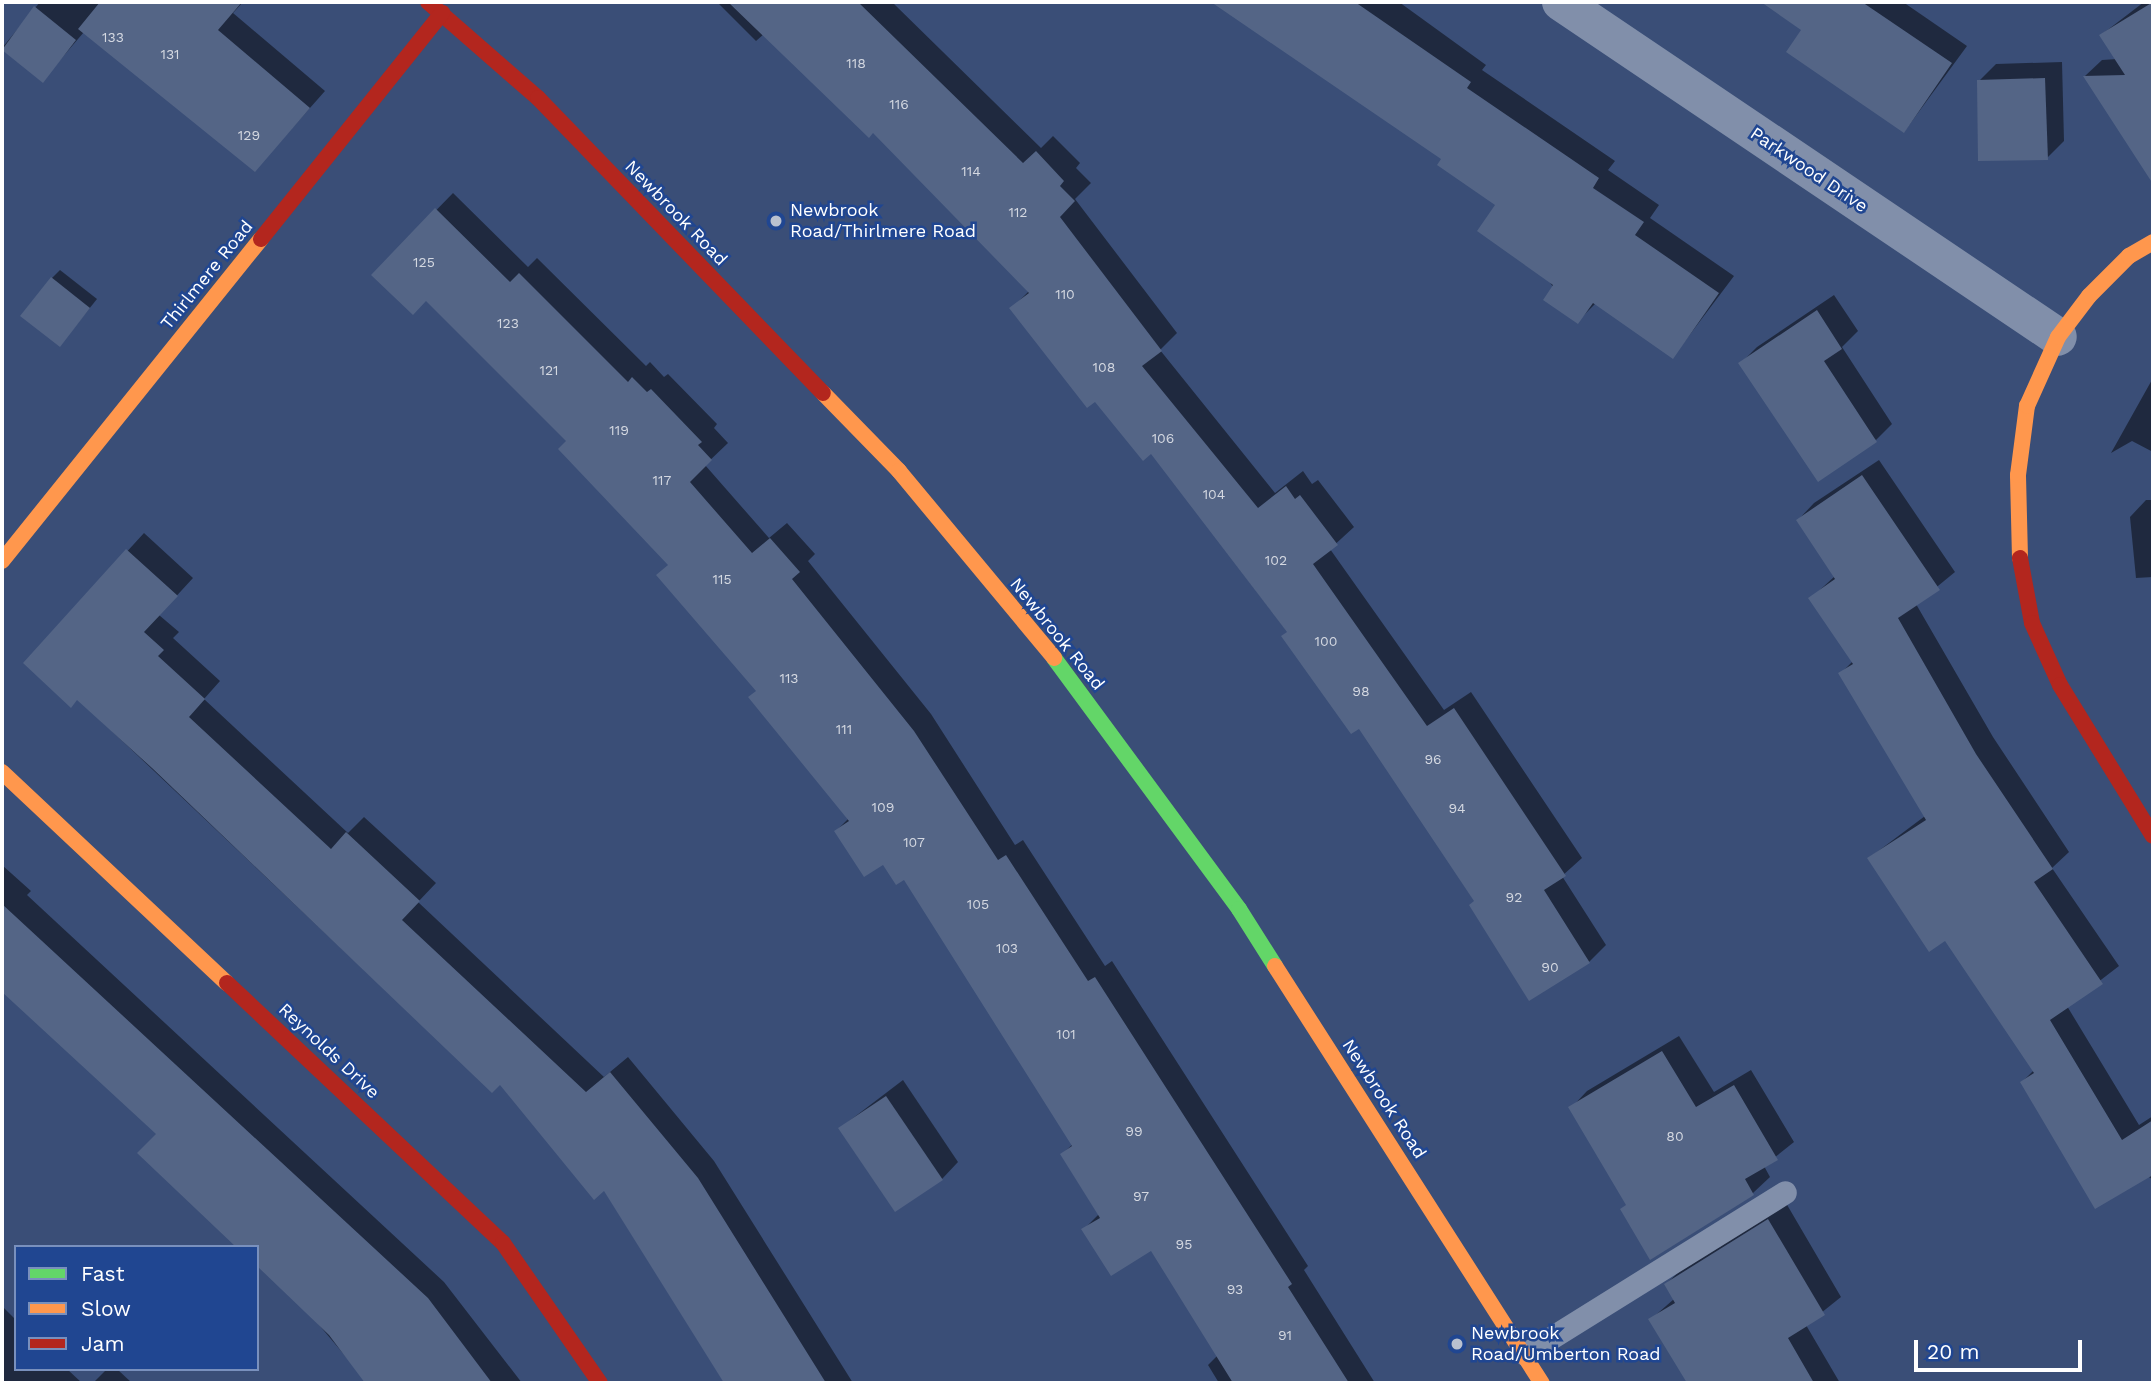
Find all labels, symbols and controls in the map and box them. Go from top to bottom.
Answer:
house number: 133 [102,29,124,45]
house number: 131 [160,46,180,62]
house number: 118 [846,55,866,71]
house number: 116 [889,96,909,112]
street label: Parkwood Drive [1746,123,1872,217]
house number: 129 [238,127,260,143]
street label: Newbrook Road [620,156,732,270]
house number: 114 [961,163,981,179]
place label: Newbrook Road/Thirlmere Road [790,200,976,242]
house number: 112 [1008,204,1028,220]
marker: Newbrook Road/Thirlmere Road [768,213,784,229]
street label: Thirlmere Road [156,216,258,334]
house number: 125 [413,254,435,270]
house number: 110 [1055,286,1075,302]
house number: 123 [497,315,519,331]
house number: 108 [1093,359,1115,375]
house number: 121 [539,362,559,378]
house number: 119 [609,422,629,438]
house number: 106 [1152,430,1174,446]
house number: 117 [653,472,671,488]
house number: 104 [1203,486,1225,502]
house number: 102 [1265,552,1287,568]
house number: 115 [712,571,732,587]
street label: Newbrook Road [1005,573,1109,695]
house number: 100 [1315,633,1337,649]
house number: 113 [779,670,799,686]
house number: 98 [1352,683,1370,699]
house number: 111 [836,721,852,737]
house number: 96 [1424,751,1442,767]
house number: 109 [872,799,894,815]
house number: 94 [1448,800,1466,816]
house number: 107 [903,834,925,850]
house number: 92 [1506,889,1522,905]
house number: 105 [967,896,989,912]
house number: 103 [996,940,1018,956]
house number: 90 [1541,959,1559,975]
street label: Reynolds Drive [274,999,384,1103]
house number: 101 [1056,1026,1076,1042]
street label: Newbrook Road [1337,1035,1431,1163]
house number: 99 [1125,1123,1143,1139]
house number: 80 [1666,1128,1684,1144]
house number: 97 [1133,1188,1149,1204]
house number: 95 [1176,1236,1192,1252]
legend [14,1245,259,1371]
text: Fast [81,1261,125,1286]
house number: 93 [1227,1281,1243,1297]
text: Slow [81,1296,131,1321]
place label: Newbrook Road/Umberton Road [1471,1323,1661,1366]
scale bar [1917,1326,2085,1370]
house number: 91 [1278,1327,1292,1343]
text: Jam [81,1331,124,1356]
marker: Newbrook Road/Umberton Road [1449,1336,1465,1352]
text: 20 m [1927,1339,1979,1364]

